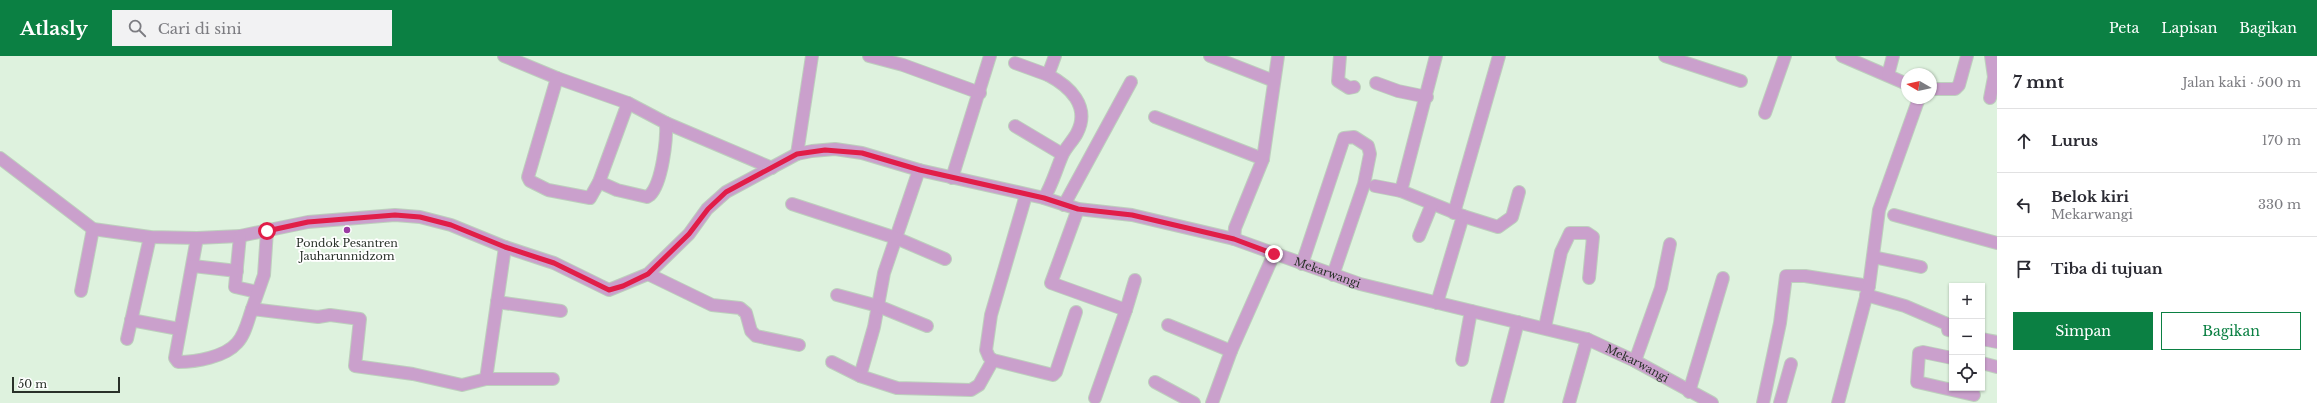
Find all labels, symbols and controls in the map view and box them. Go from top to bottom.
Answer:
search box [112,10,392,46]
text: Atlasly [20,17,88,40]
icon: search [126,17,148,39]
text: Cari di sini [158,19,242,38]
text: Peta [2109,19,2139,37]
text: Lapisan [2161,19,2217,37]
text: Bagikan [2239,19,2297,37]
north arrow [1901,68,1937,104]
text: 7 mnt [2013,72,2064,93]
text: Jalan kaki · 500 m [2183,74,2301,91]
icon: ahead [2013,130,2035,152]
text: Lurus [2051,131,2098,150]
text: 170 m [2262,132,2301,149]
text: Belok kiri [2051,187,2129,206]
icon: left [2013,194,2035,216]
text: 330 m [2258,196,2301,213]
text: Mekarwangi [2051,206,2133,223]
route start [258,222,276,240]
marker: Pondok Pesantren Jauharunnidzom [342,225,352,235]
place label: Pondok Pesantren Jauharunnidzom [296,236,398,263]
route end [1265,245,1283,263]
street label: Mekarwangi [1292,254,1363,291]
icon: arrive [2013,258,2035,280]
text: Tiba di tujuan [2051,259,2163,278]
map controls [1949,283,1985,391]
button: + [1949,283,1985,319]
button: Simpan [2013,312,2153,350]
button: Bagikan [2161,312,2301,350]
button: − [1949,319,1985,355]
street label: Mekarwangi [1603,341,1672,385]
button: locate [1949,355,1985,391]
scale bar [12,375,120,394]
text: 50 m [18,377,47,391]

